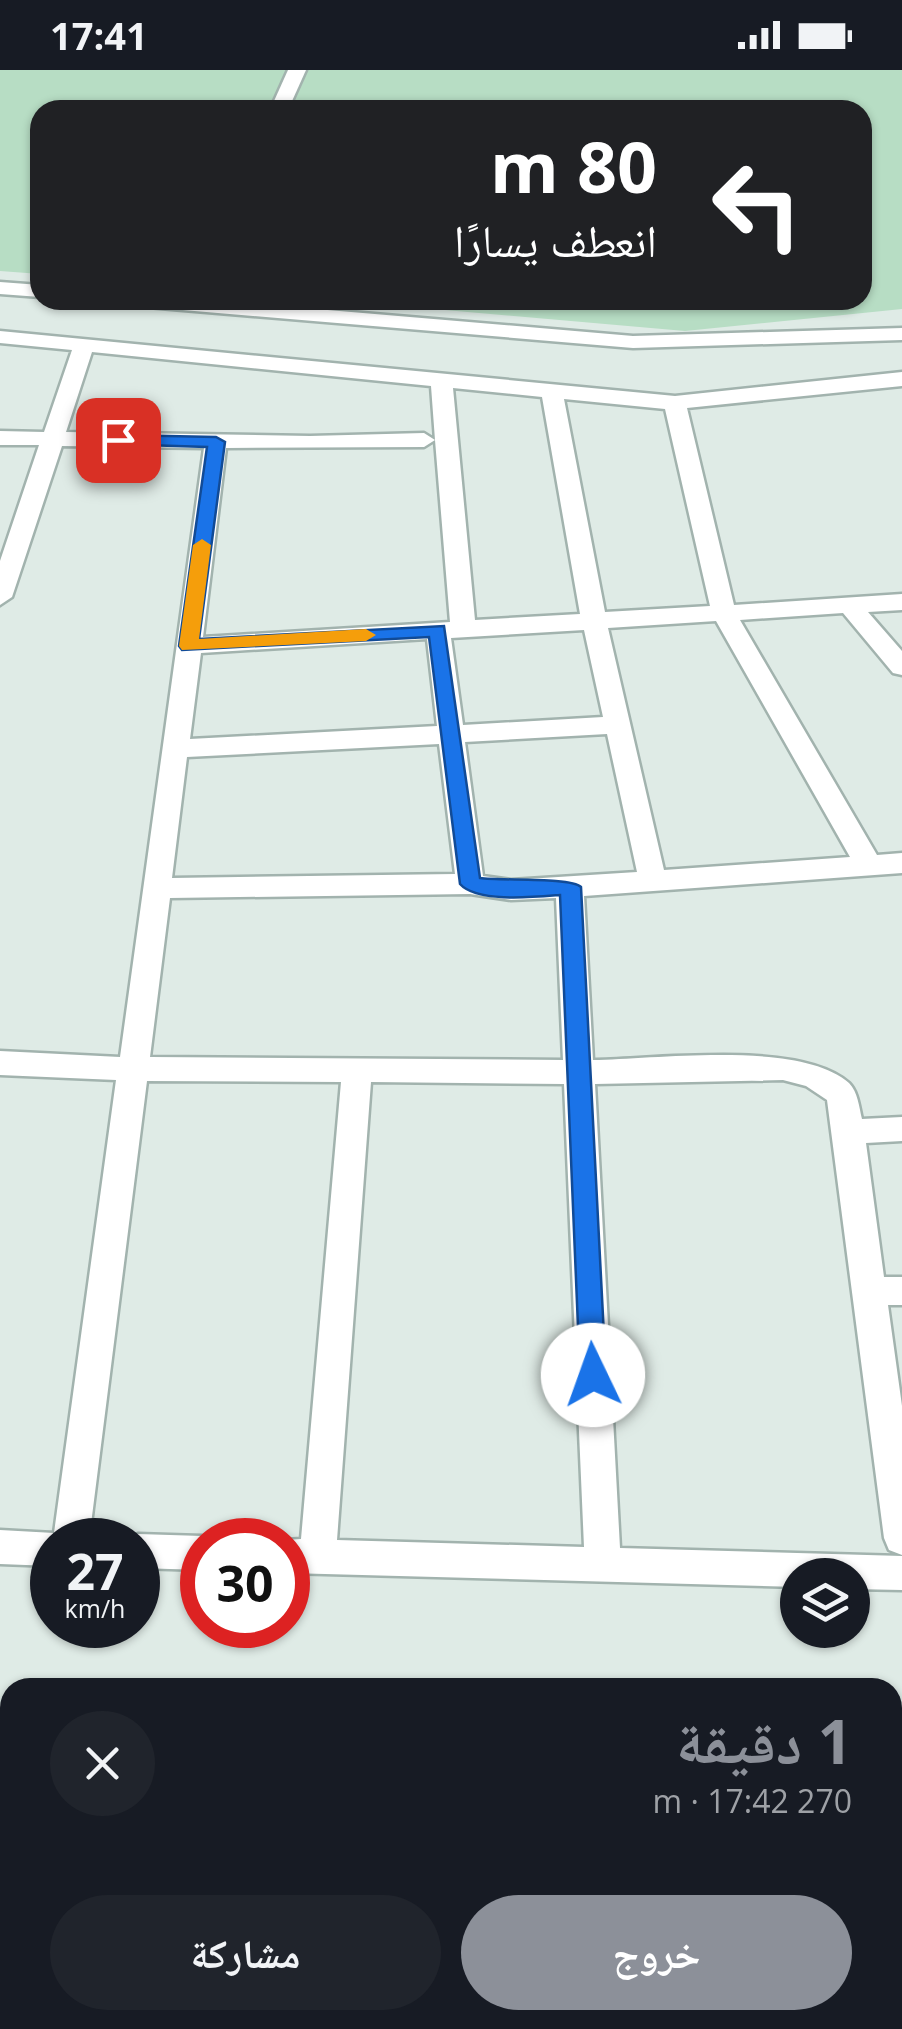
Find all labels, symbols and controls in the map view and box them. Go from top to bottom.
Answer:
text: 17:41 [50,9,148,61]
text: 80 m [490,118,657,214]
icon: left [692,140,822,270]
text: انعطف يسارًا [454,209,657,270]
pin [76,398,161,483]
icon: arrive [91,413,146,468]
position arrow [541,1323,645,1427]
speed limit sign: 30 [180,1518,310,1648]
text: 27 [66,1537,124,1605]
map controls [780,1558,870,1648]
button: layers [780,1558,870,1648]
text: km/h [65,1591,125,1625]
text: 1 دقيقة [676,1700,852,1782]
button: close [50,1711,155,1816]
text: 270 m · 17:42 [653,1779,852,1822]
button: مشاركة [50,1895,441,2010]
button: خروج [461,1895,852,2010]

